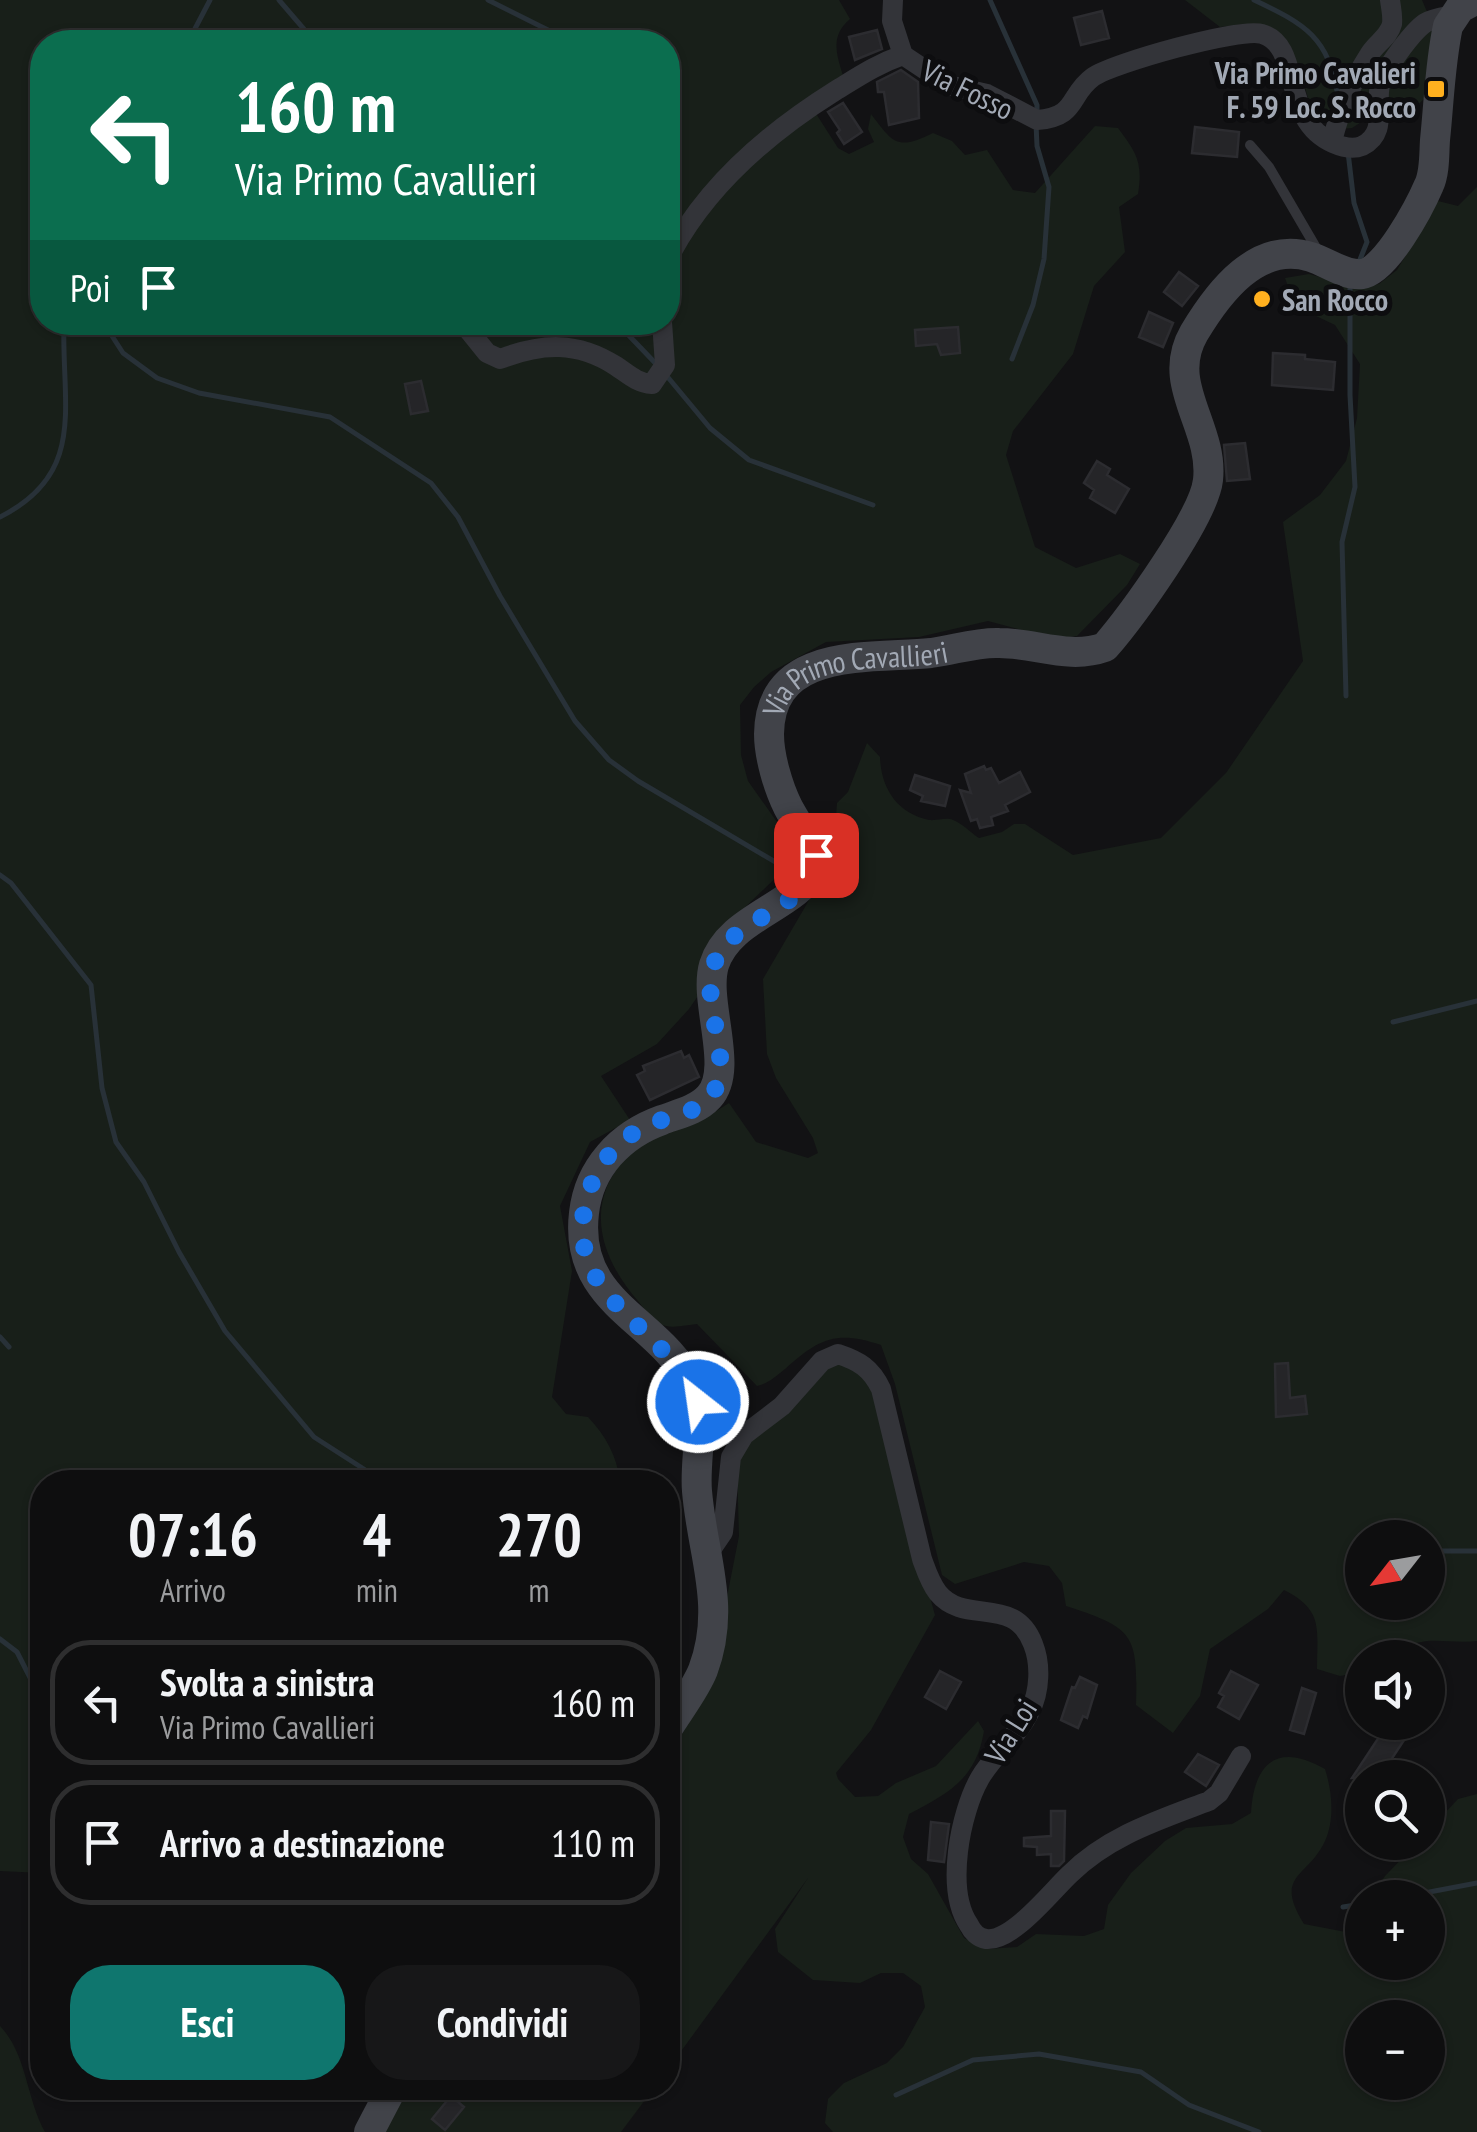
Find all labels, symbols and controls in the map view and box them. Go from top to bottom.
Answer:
street label: Via Fosso [915,50,1020,128]
place label: Via Primo Cavalieri F. 59 Loc. S. Rocco [1214,53,1416,126]
text: 160 m [235,61,396,151]
icon: left [70,70,200,200]
marker: Via Primo Cavalieri F. 59 Loc. S. Rocco [1425,78,1447,100]
text: Via Primo Cavallieri [235,149,538,207]
icon: arrive [131,260,186,315]
text: Poi [70,263,111,312]
place label: San Rocco [1282,280,1388,319]
marker: San Rocco [1251,288,1273,310]
street label: Via Primo Cavallieri [752,631,951,722]
pin [774,813,859,898]
icon: arrive [789,828,844,883]
position arrow [646,1350,750,1454]
text: 07:16 [128,1495,258,1573]
text: 4 [363,1495,391,1573]
text: 270 [496,1495,582,1573]
north arrow [1345,1520,1445,1620]
map controls [1345,1520,1445,2100]
text: Arrivo [160,1569,226,1611]
text: min [356,1569,398,1611]
text: m [528,1569,549,1611]
button: sound [1345,1640,1445,1740]
text: Svolta a sinistra [160,1657,374,1706]
icon: left [75,1675,130,1730]
text: 160 m [551,1678,635,1727]
street label: Via Loi [975,1691,1045,1772]
text: Via Primo Cavallieri [160,1706,375,1748]
button: search [1345,1760,1445,1860]
icon: arrive [75,1815,130,1870]
text: Arrivo a destinazione [160,1818,445,1867]
text: 110 m [551,1818,635,1867]
button: + [1345,1880,1445,1980]
button: Esci [70,1965,345,2080]
button: Condividi [365,1965,640,2080]
button: − [1345,2000,1445,2100]

